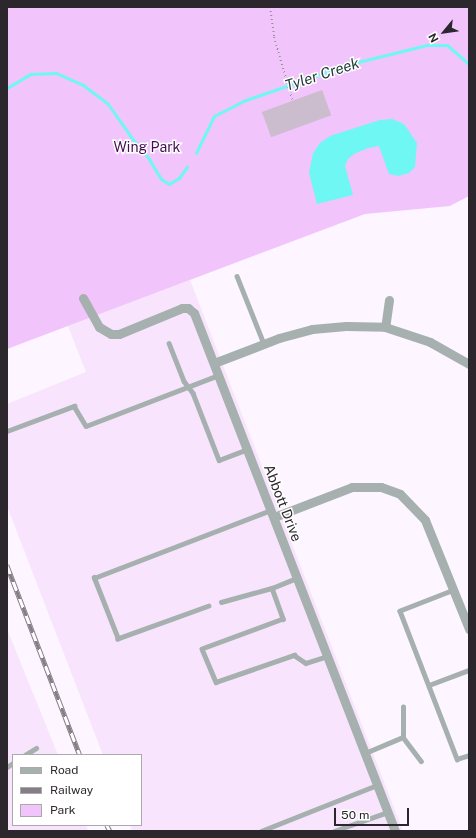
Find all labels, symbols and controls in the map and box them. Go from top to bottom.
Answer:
north arrow [424,12,464,52]
text: N [426,31,441,44]
water label: Tyler Creek [283,54,361,94]
park label: Wing Park [114,139,180,155]
street label: Abbott Drive [261,462,305,544]
legend [12,754,142,826]
text: Road [50,763,78,777]
text: Railway [50,783,93,797]
scale bar [336,800,411,826]
text: Park [50,803,76,817]
text: 50 m [341,808,369,822]

